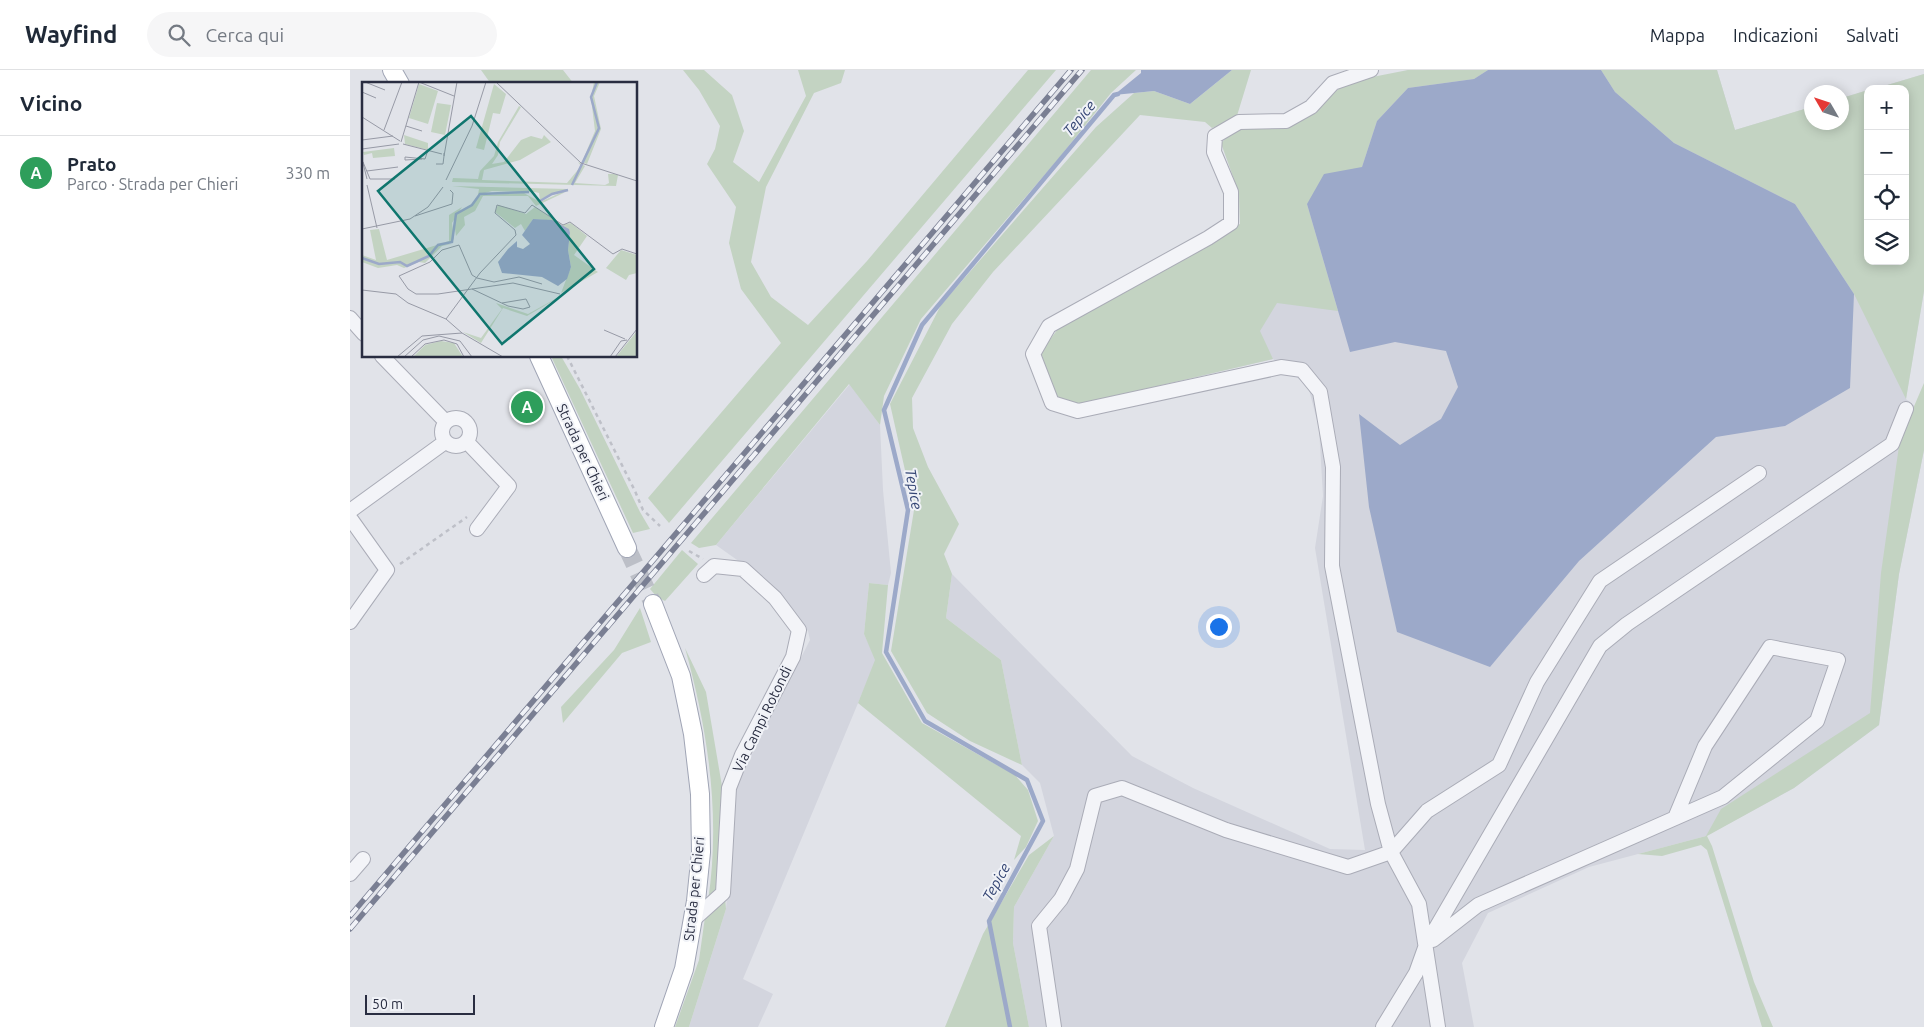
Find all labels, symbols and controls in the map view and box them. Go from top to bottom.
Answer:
search box [147,12,497,57]
text: Wayfind [25,21,117,48]
icon: search [165,21,193,49]
text: Cerca qui [205,24,284,46]
text: Mappa [1650,25,1705,45]
text: Indicazioni [1733,25,1818,45]
text: Salvati [1846,25,1899,45]
inset map [362,82,638,358]
north arrow [1804,85,1849,130]
map controls [1864,85,1909,265]
button: + [1864,85,1909,130]
text: Vicino [20,91,82,115]
water label: Tepice [1059,97,1099,139]
button: − [1864,130,1909,175]
text: Prato [67,153,116,175]
text: A [30,164,42,182]
text: 330 m [285,164,330,182]
text: Parco · Strada per Chieri [67,175,238,193]
button: locate [1864,175,1909,220]
button: layers [1864,220,1909,265]
pin: A [511,388,543,426]
street label: Strada per Chieri [554,401,612,503]
water label: Tepice [902,467,926,511]
your location [1206,614,1232,640]
street label: Via Campi Rotondi [729,663,795,775]
street label: Strada per Chieri [681,836,707,942]
water label: Tepice [979,860,1014,904]
scale bar [365,992,475,1015]
text: 50 m [372,996,403,1012]

